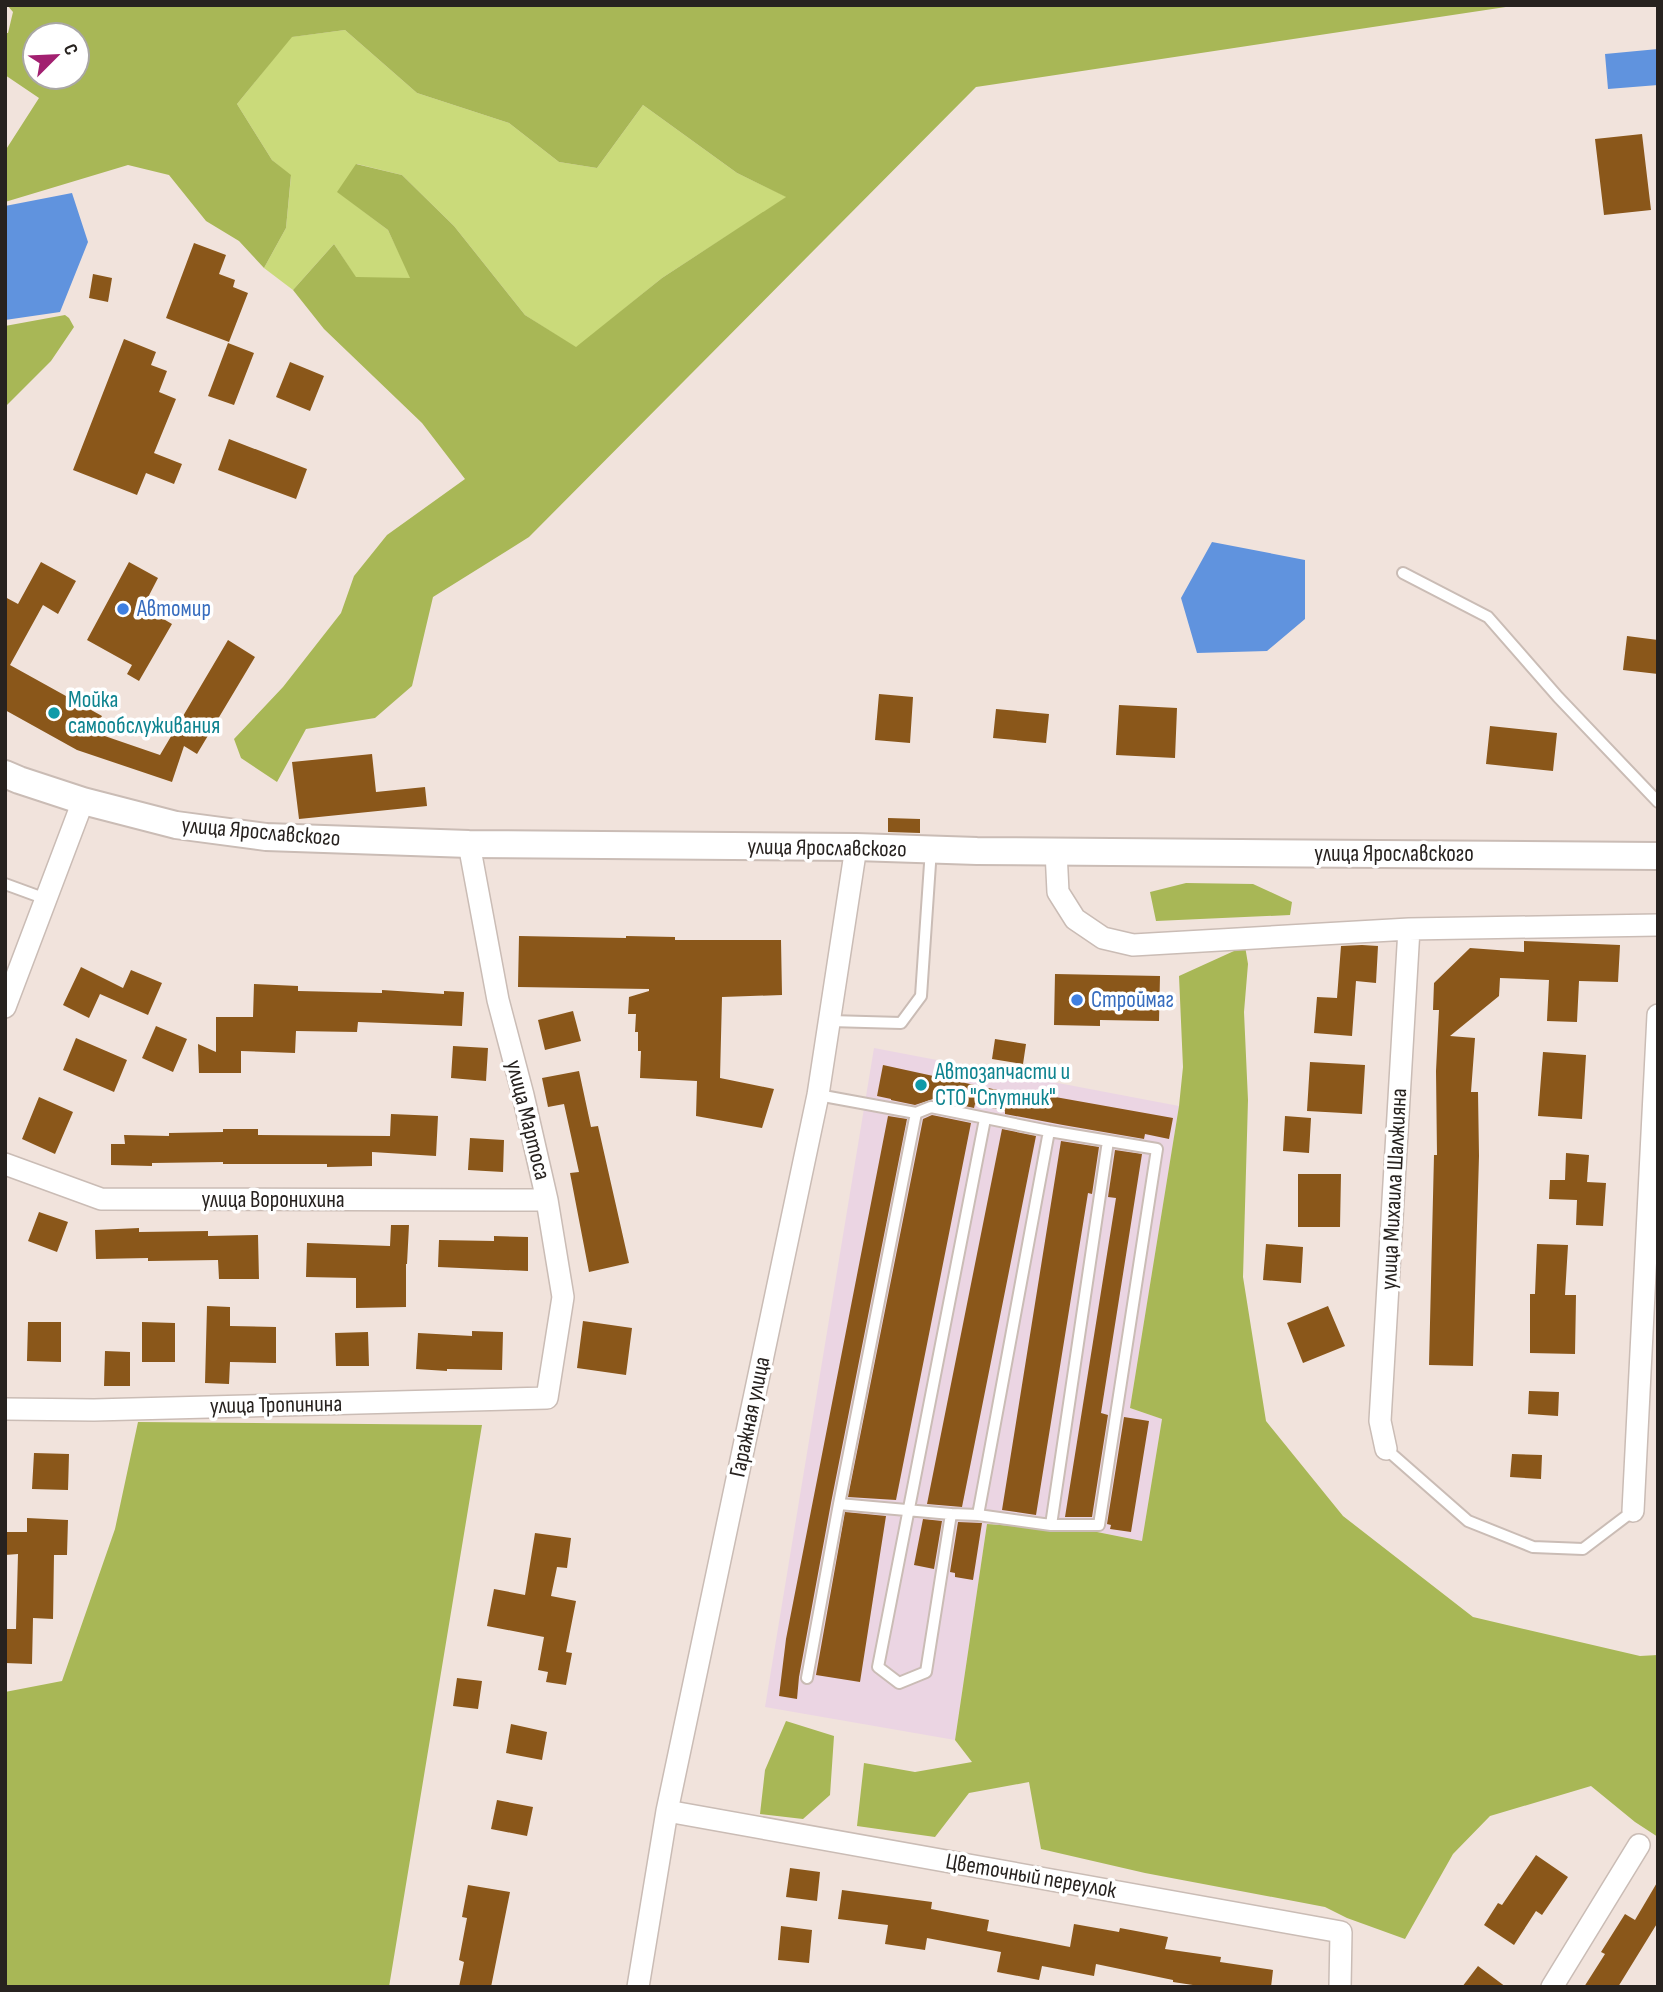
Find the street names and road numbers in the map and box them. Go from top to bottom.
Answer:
street label: улица Ярославского [180,811,342,853]
street label: улица Ярославского [747,833,907,863]
street label: улица Ярославского [1314,840,1474,868]
street label: улица Мартоса [500,1057,556,1183]
street label: улица Михаила Шалжияна [1375,1087,1413,1291]
street label: улица Воронихина [201,1186,345,1214]
street label: Гаражная улица [724,1354,776,1480]
street label: улица Тропинина [210,1390,342,1420]
street label: Цветочный переулок [943,1847,1119,1905]

